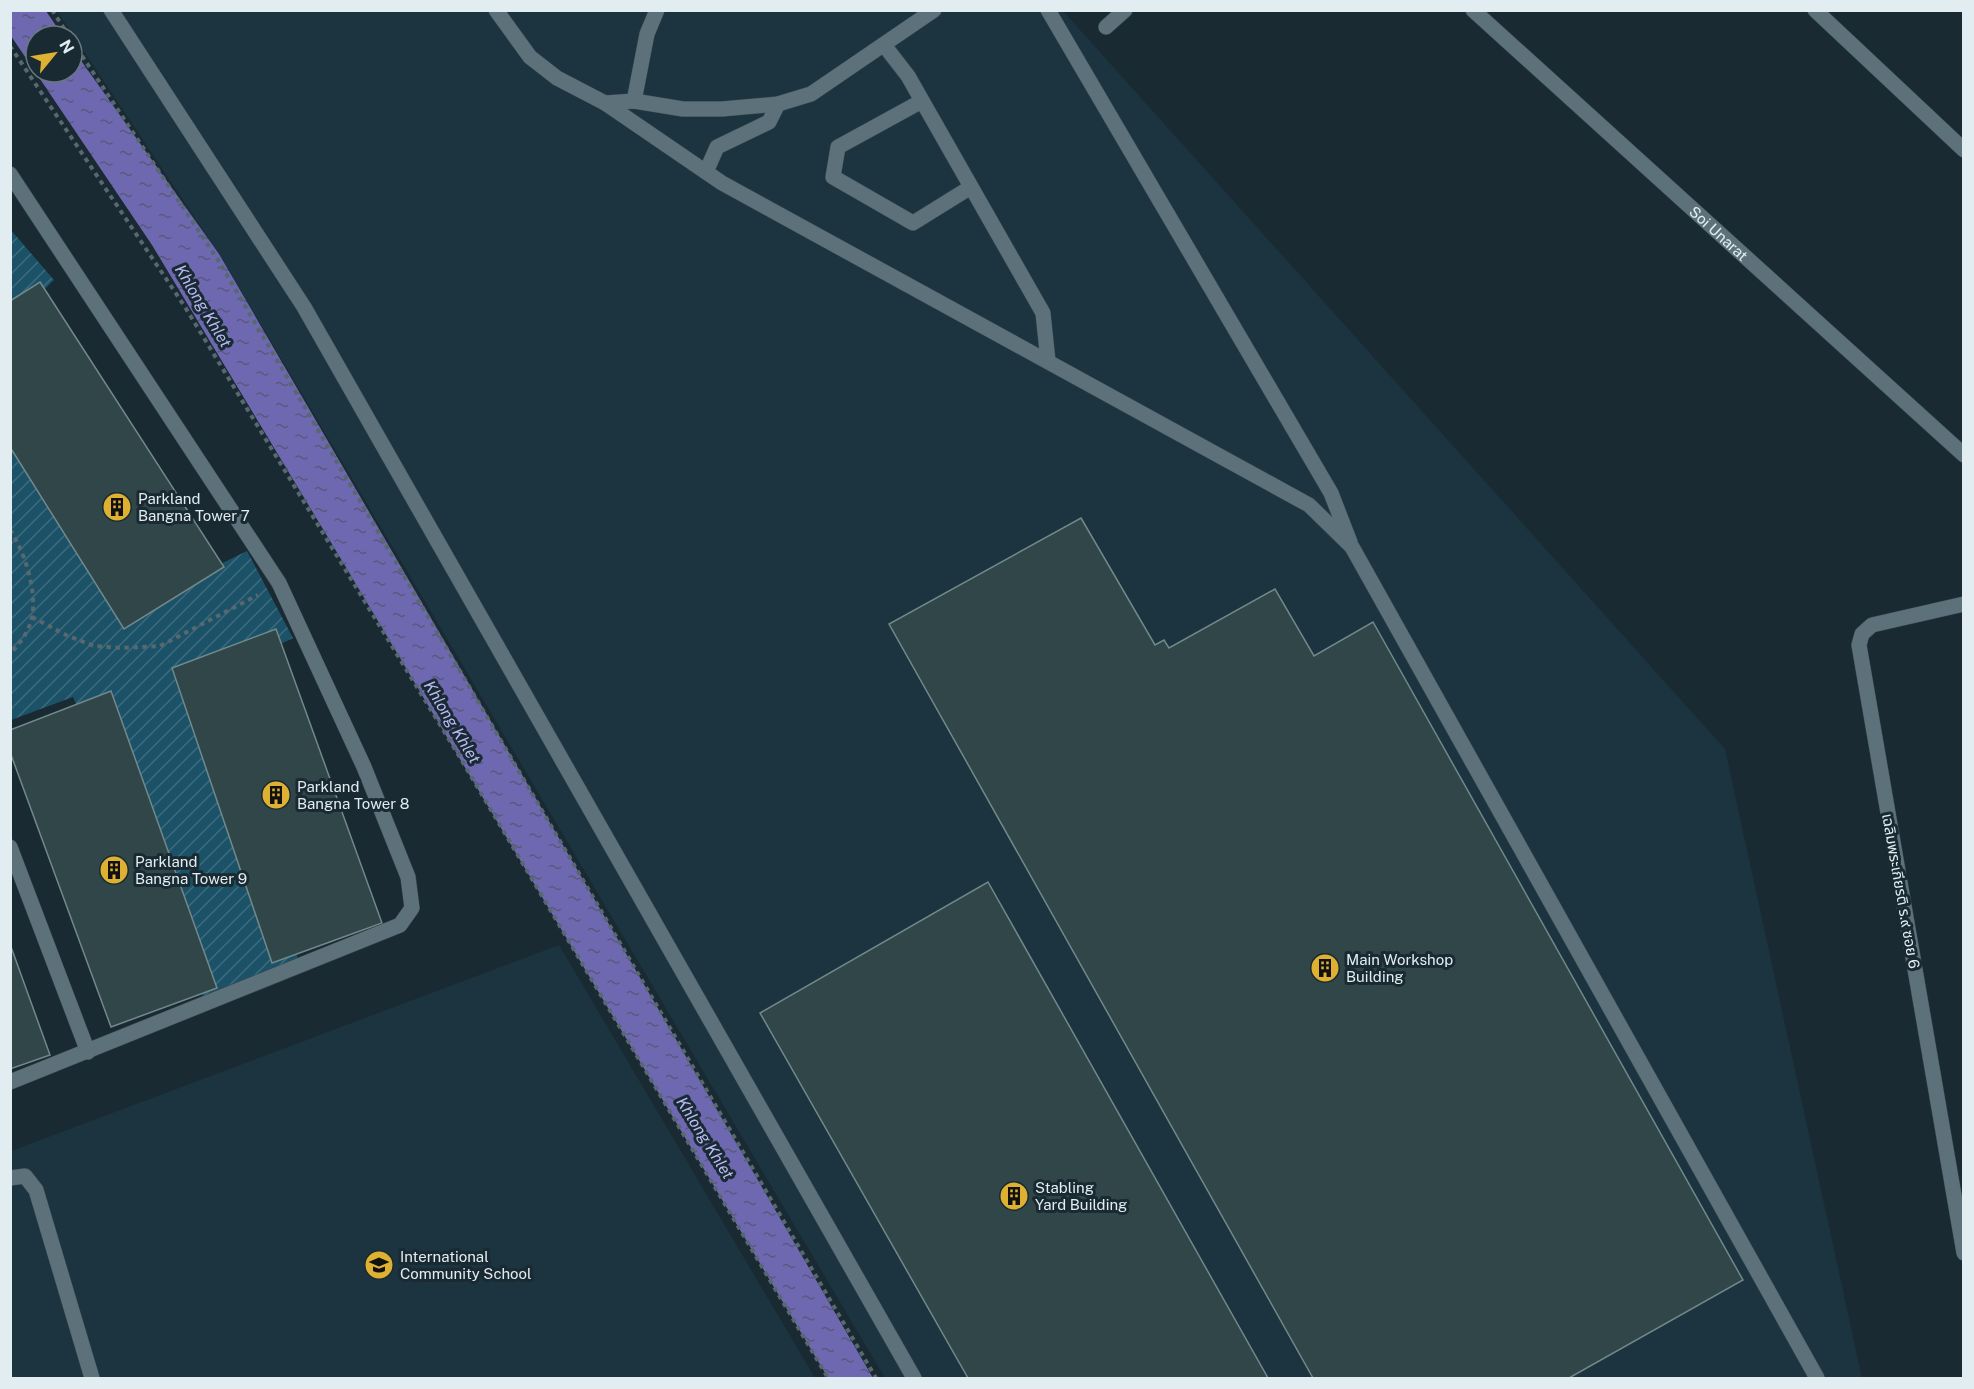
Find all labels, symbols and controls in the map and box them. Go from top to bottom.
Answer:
north arrow [24,24,84,84]
text: N [55,37,78,57]
street label: Soi Unarat [1686,202,1752,264]
water label: Khlong Khlet [171,261,235,351]
place label: Parkland Bangna Tower 7 [138,490,250,524]
building icon: Parkland Bangna Tower 7 [101,491,133,523]
water label: Khlong Khlet [420,677,484,767]
place label: Parkland Bangna Tower 8 [297,778,409,812]
building icon: Parkland Bangna Tower 8 [260,779,292,811]
street label: เฉลิมพระเกียรติ ร.๙ ซอย 6 [1879,812,1923,970]
place label: Parkland Bangna Tower 9 [135,853,247,887]
building icon: Parkland Bangna Tower 9 [98,854,130,886]
place label: Main Workshop Building [1346,951,1453,985]
building icon: Main Workshop Building [1309,952,1341,984]
water label: Khlong Khlet [672,1093,738,1183]
place label: Stabling Yard Building [1035,1179,1127,1213]
building icon: Stabling Yard Building [998,1180,1030,1212]
place label: International Community School [400,1248,532,1282]
school or university icon: International Community School [363,1249,395,1281]

